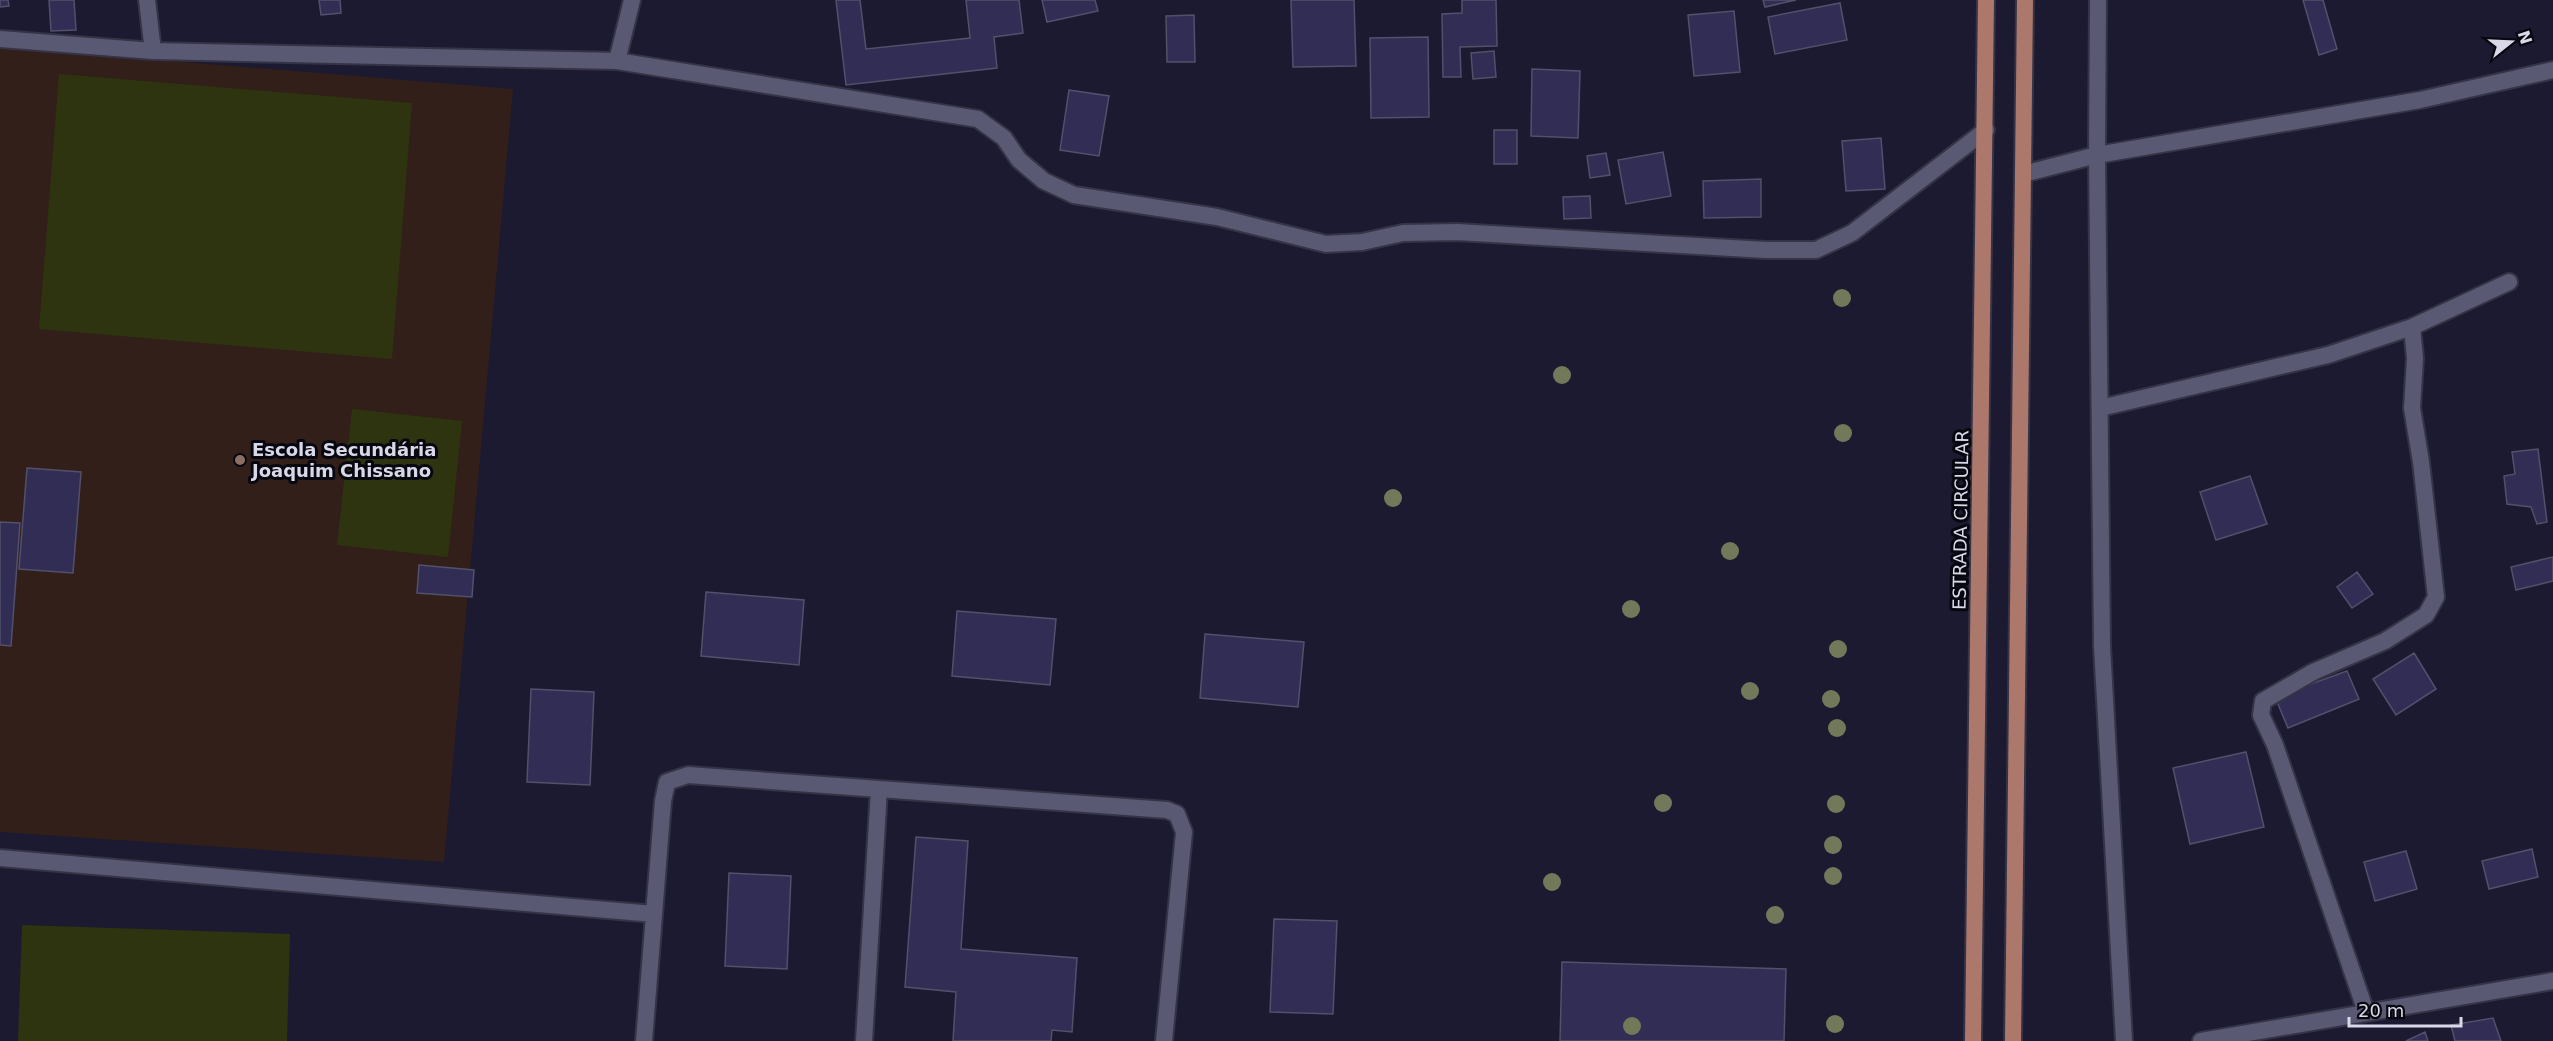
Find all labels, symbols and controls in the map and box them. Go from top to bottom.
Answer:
north arrow [2481,12,2541,72]
text: N [2514,28,2536,47]
street label: ESTRADA CIRCULAR [1948,430,1973,610]
place label: Escola Secundária Joaquim Chissano [250,439,436,481]
marker: Escola Secundária Joaquim Chissano [233,453,247,467]
scale bar [2349,990,2462,1028]
text: 20 m [2358,1000,2404,1021]

